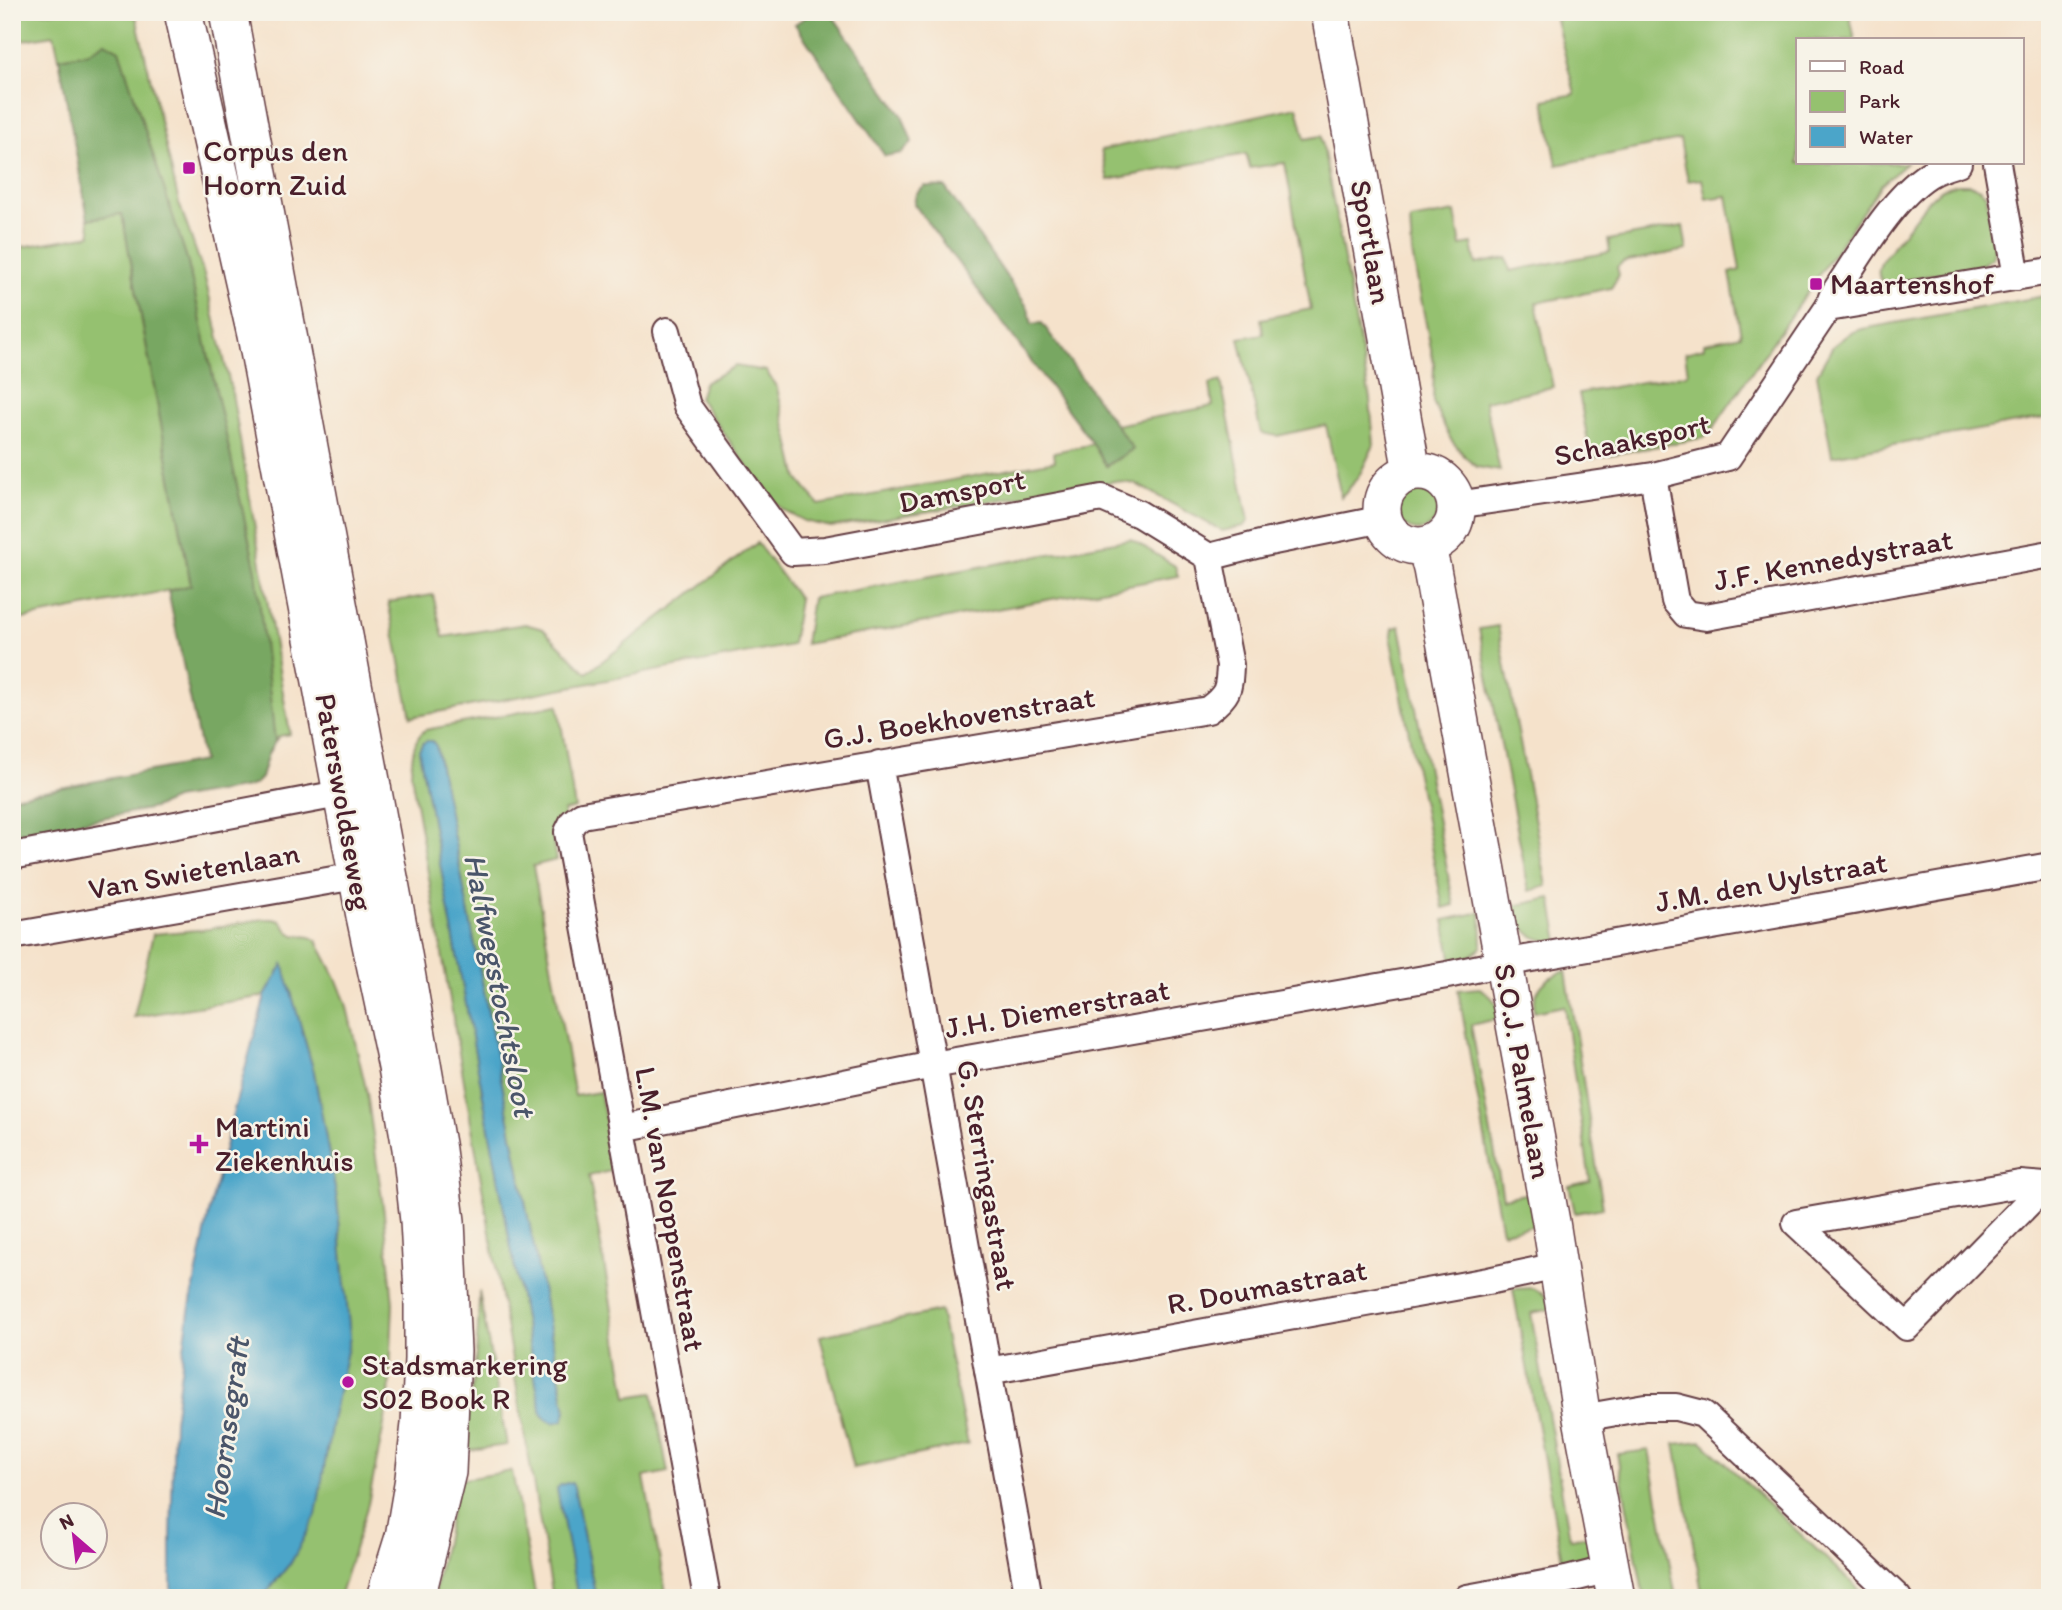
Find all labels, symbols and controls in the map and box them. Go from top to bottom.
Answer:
legend [1796,38,2024,164]
text: Road [1859,54,1905,79]
text: Park [1859,88,1901,113]
text: Water [1859,124,1913,149]
place label: Corpus den Hoorn Zuid [203,132,348,203]
marker: Corpus den Hoorn Zuid [181,160,197,176]
street label: Sportlaan [1342,177,1401,307]
place label: Maartenshof [1830,265,1995,302]
marker: Maartenshof [1808,276,1824,292]
street label: Schaaksport [1550,405,1713,474]
street label: Damsport [895,460,1028,521]
street label: J.F. Kennedystraat [1711,520,1955,599]
street label: G.J. Boekhovenstraat [820,678,1097,757]
street label: Paterswoldseweg [307,690,382,914]
street label: Van Swietenlaan [86,834,302,907]
street label: J.M. den Uylstraat [1652,843,1890,920]
water label: Halfwegstochtsloot [456,850,545,1123]
street label: S.O.J. Palmelaan [1486,960,1561,1182]
street label: J.H. Diemerstraat [942,971,1172,1046]
street label: G. Sterringastraat [949,1057,1026,1293]
street label: L.M. van Noppenstraat [627,1064,714,1354]
place label: Martini Ziekenhuis [215,1108,354,1179]
marker: Martini Ziekenhuis [189,1134,209,1154]
street label: R. Doumastraat [1164,1251,1370,1322]
water label: Hoornsegraft [194,1332,258,1521]
place label: Stadsmarkering S02 Book R [362,1346,568,1417]
marker: Stadsmarkering S02 Book R [340,1374,356,1390]
north arrow [38,1502,108,1572]
text: N [55,1508,77,1535]

